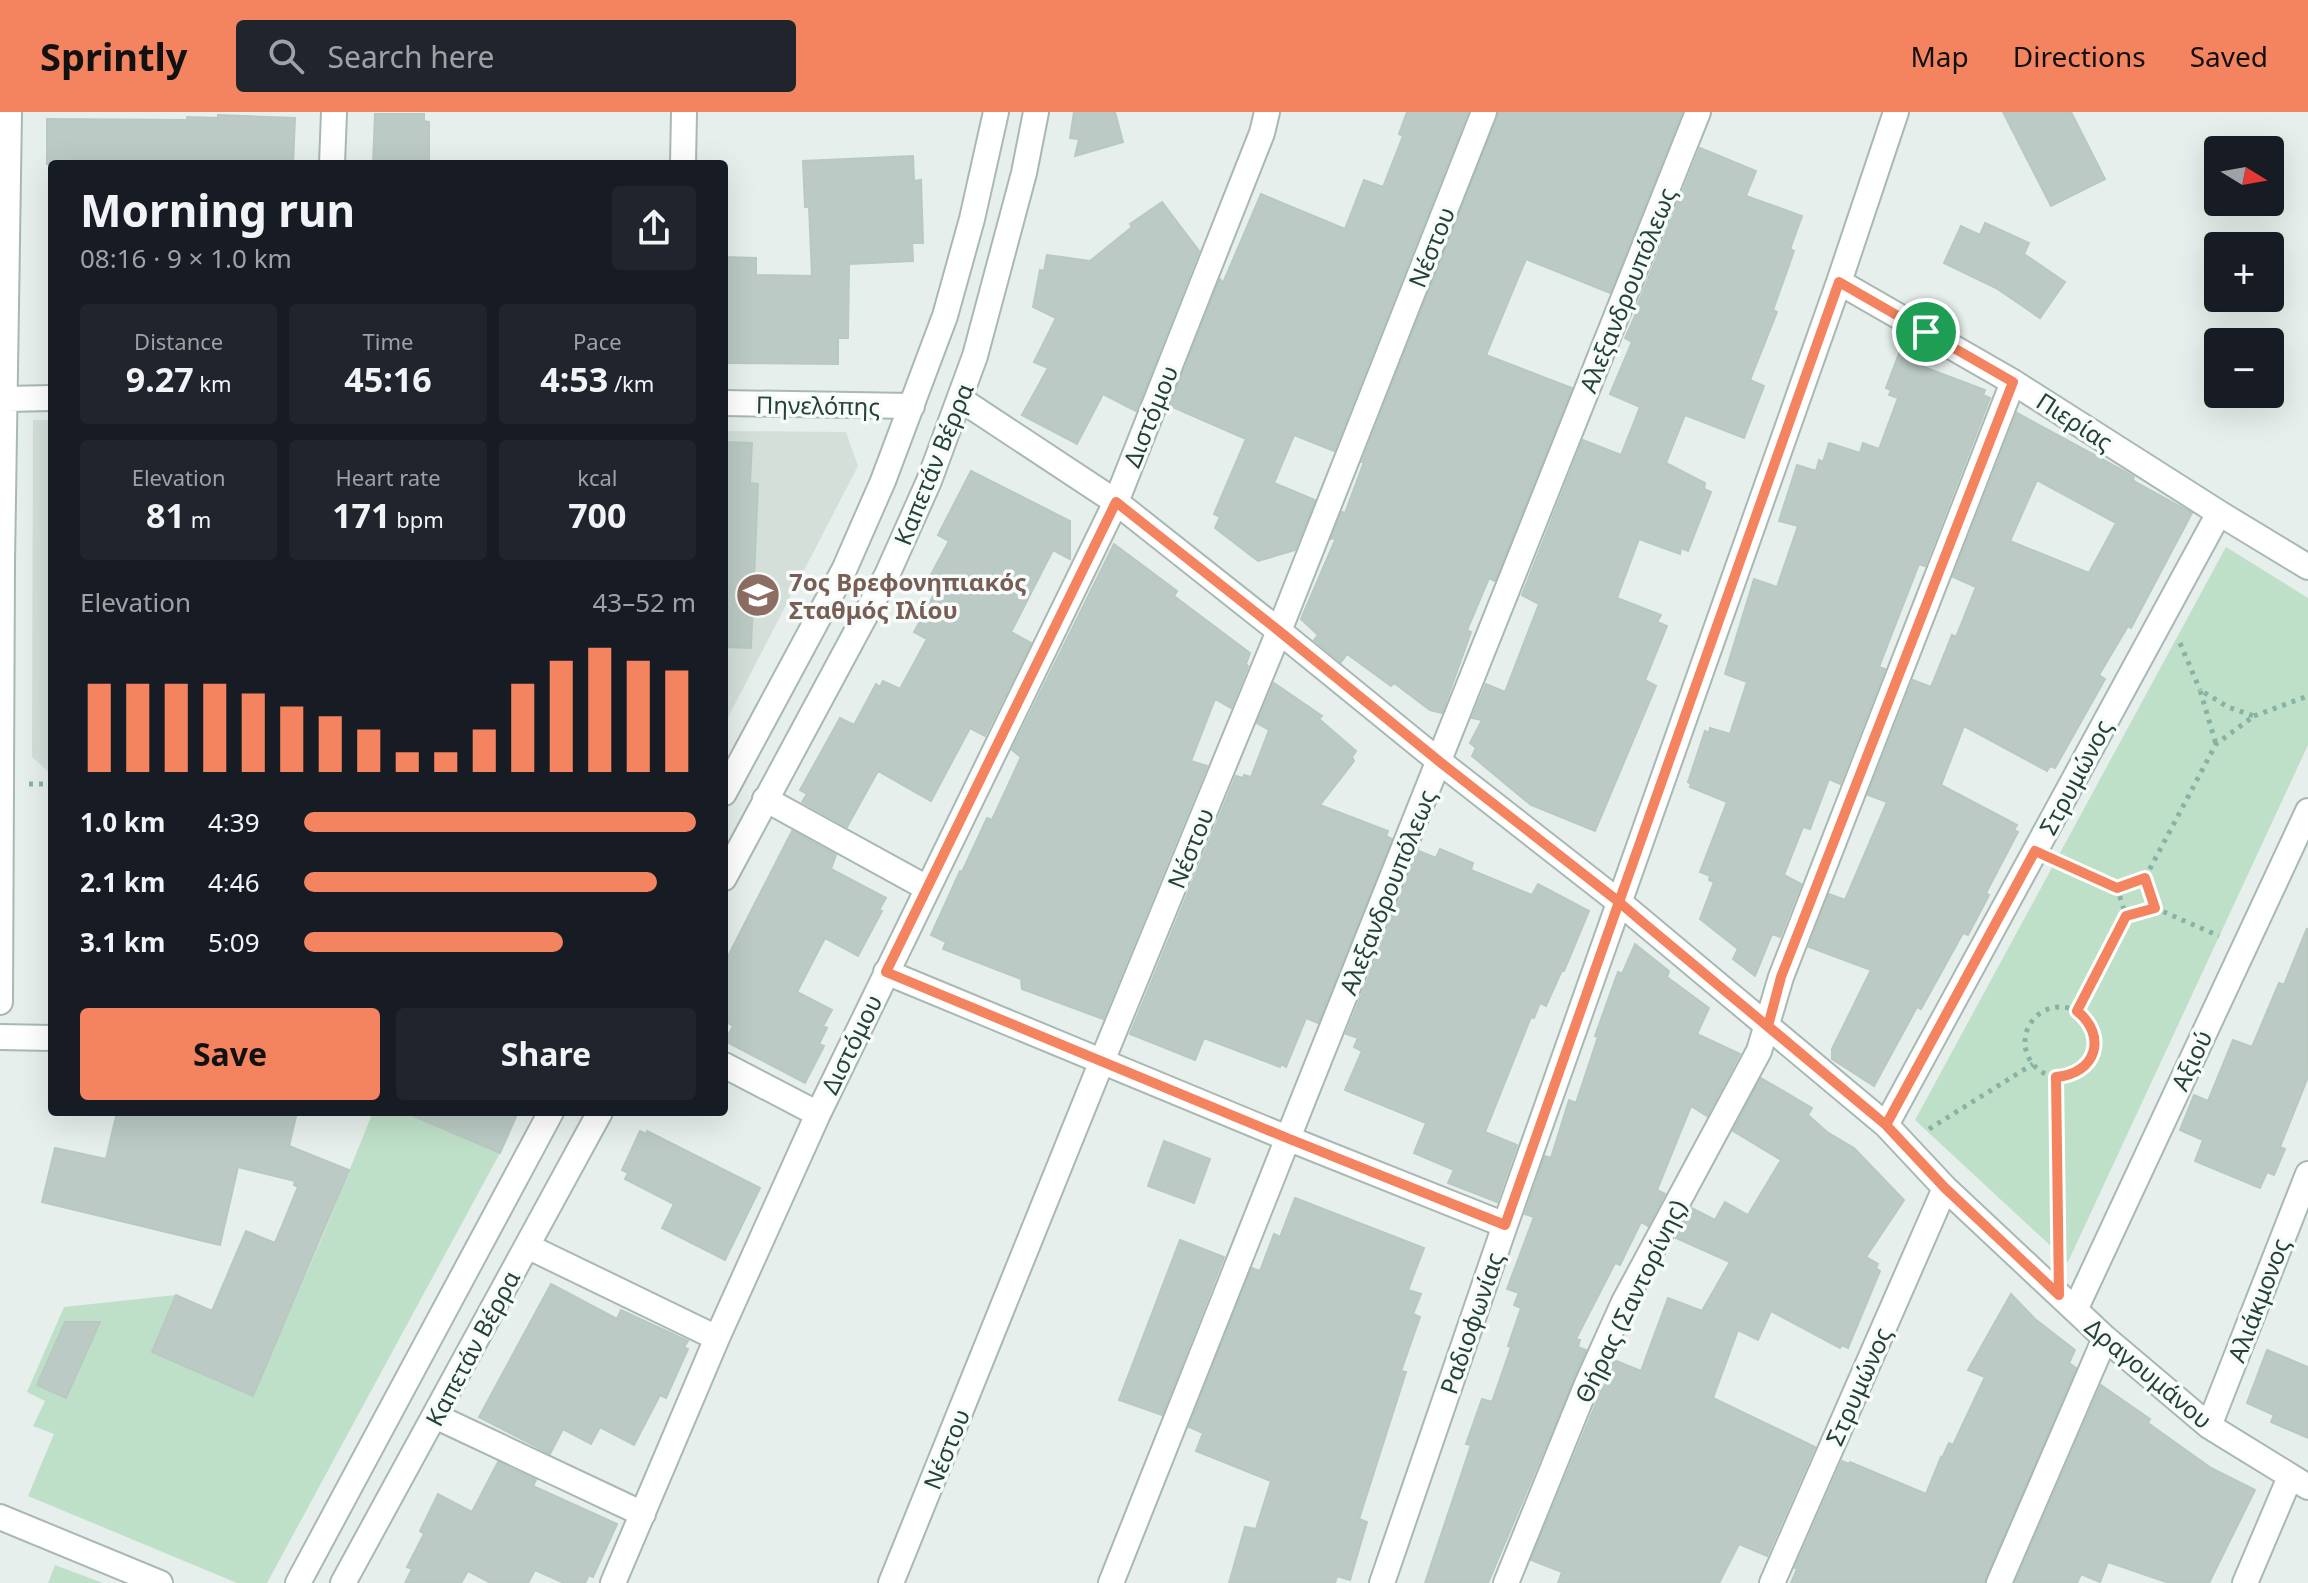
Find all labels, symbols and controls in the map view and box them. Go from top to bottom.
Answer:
search box [236,20,796,92]
text: Sprintly [40,30,188,82]
icon: search [264,34,308,78]
text: Search here [328,36,494,77]
text: Map [1910,37,1969,75]
text: Directions [2013,37,2146,75]
text: Saved [2190,37,2268,75]
north arrow [2204,136,2284,216]
map controls [2204,136,2284,408]
text: Morning run [80,180,355,240]
street label: Αλεξανδρουπόλεως [1571,183,1683,397]
button: share [612,186,696,270]
street label: Νέστου [1400,202,1462,292]
button: + [2204,232,2284,312]
text: 08:16 · 9 × 1.0 km [80,240,292,276]
pin [1892,298,1960,366]
icon: arrive [1904,310,1948,354]
text: Distance [134,326,223,356]
text: Time [363,326,413,356]
text: Pace [573,326,622,356]
button: − [2204,328,2284,408]
text: 9.27 [126,356,194,402]
text: 45:16 [344,356,432,402]
text: 4:53 [540,356,608,402]
street label: Διστόμου [1115,360,1185,472]
text: km [194,368,232,398]
text: /km [608,368,654,398]
street label: Καπετάν Βέρρα [886,378,981,550]
street label: Πιερίας [2031,384,2119,458]
street label: Πηνελόπης [756,387,880,423]
text: Elevation [132,462,226,492]
text: Heart rate [335,462,441,492]
text: kcal [577,462,617,492]
text: 81 [146,492,185,538]
text: 171 [332,492,390,538]
text: 700 [568,492,627,538]
text: m [185,504,211,534]
text: bpm [390,504,444,534]
place label: 7ος Βρεφονηπιακός Σταθμός Ιλίου [789,565,1027,626]
school or university icon: 7ος Βρεφονηπιακός Σταθμός Ιλίου [734,571,782,619]
text: Elevation [80,584,191,620]
text: 43–52 m [592,584,696,620]
street label: Στρυμώνος [2031,714,2119,840]
street label: Αλεξανδρουπόλεως [1331,785,1443,999]
street label: Νέστου [1159,803,1221,893]
text: 1.0 km [80,804,165,840]
text: 4:39 [208,804,260,840]
text: 2.1 km [80,864,165,900]
text: 4:46 [208,864,260,900]
text: 3.1 km [80,924,165,960]
text: 5:09 [208,924,260,960]
street label: Διστόμου [813,989,889,1099]
button: Save [80,1008,380,1100]
button: Share [396,1008,696,1100]
street label: Αξιού [2163,1024,2219,1096]
street label: Θήρας (Σαντορίνης) [1566,1194,1694,1408]
street label: Αλιάκμονος [2219,1233,2297,1367]
street label: Ραδιοφωνίας [1431,1248,1511,1398]
street label: Καπετάν Βέρρα [417,1264,527,1432]
street label: Δραγουμάνου [2079,1310,2219,1436]
street label: Στρυμώνος [1817,1322,1899,1450]
street label: Νέστου [915,1404,977,1494]

